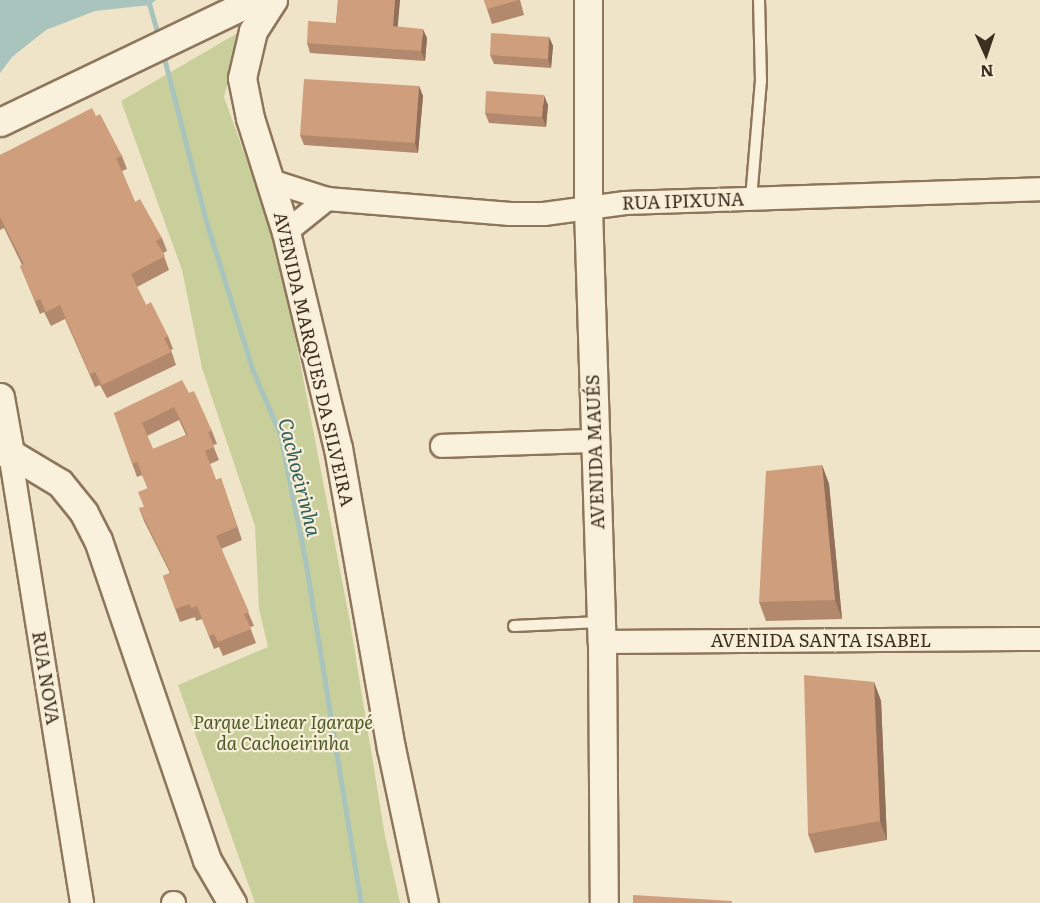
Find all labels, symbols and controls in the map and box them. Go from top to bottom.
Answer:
north arrow [956,24,1016,84]
text: N [980,60,994,84]
street label: RUA IPIXUNA [622,188,744,214]
street label: AVENIDA MARQUES DA SILVEIRA [270,210,358,508]
street label: AVENIDA MAUÉS [582,374,608,530]
water label: Cachoeirinha [275,415,327,539]
street label: AVENIDA SANTA ISABEL [711,629,931,651]
street label: RUA NOVA [28,630,64,726]
park label: Parque Linear Igarapé da Cachoeirinha [193,712,373,754]

